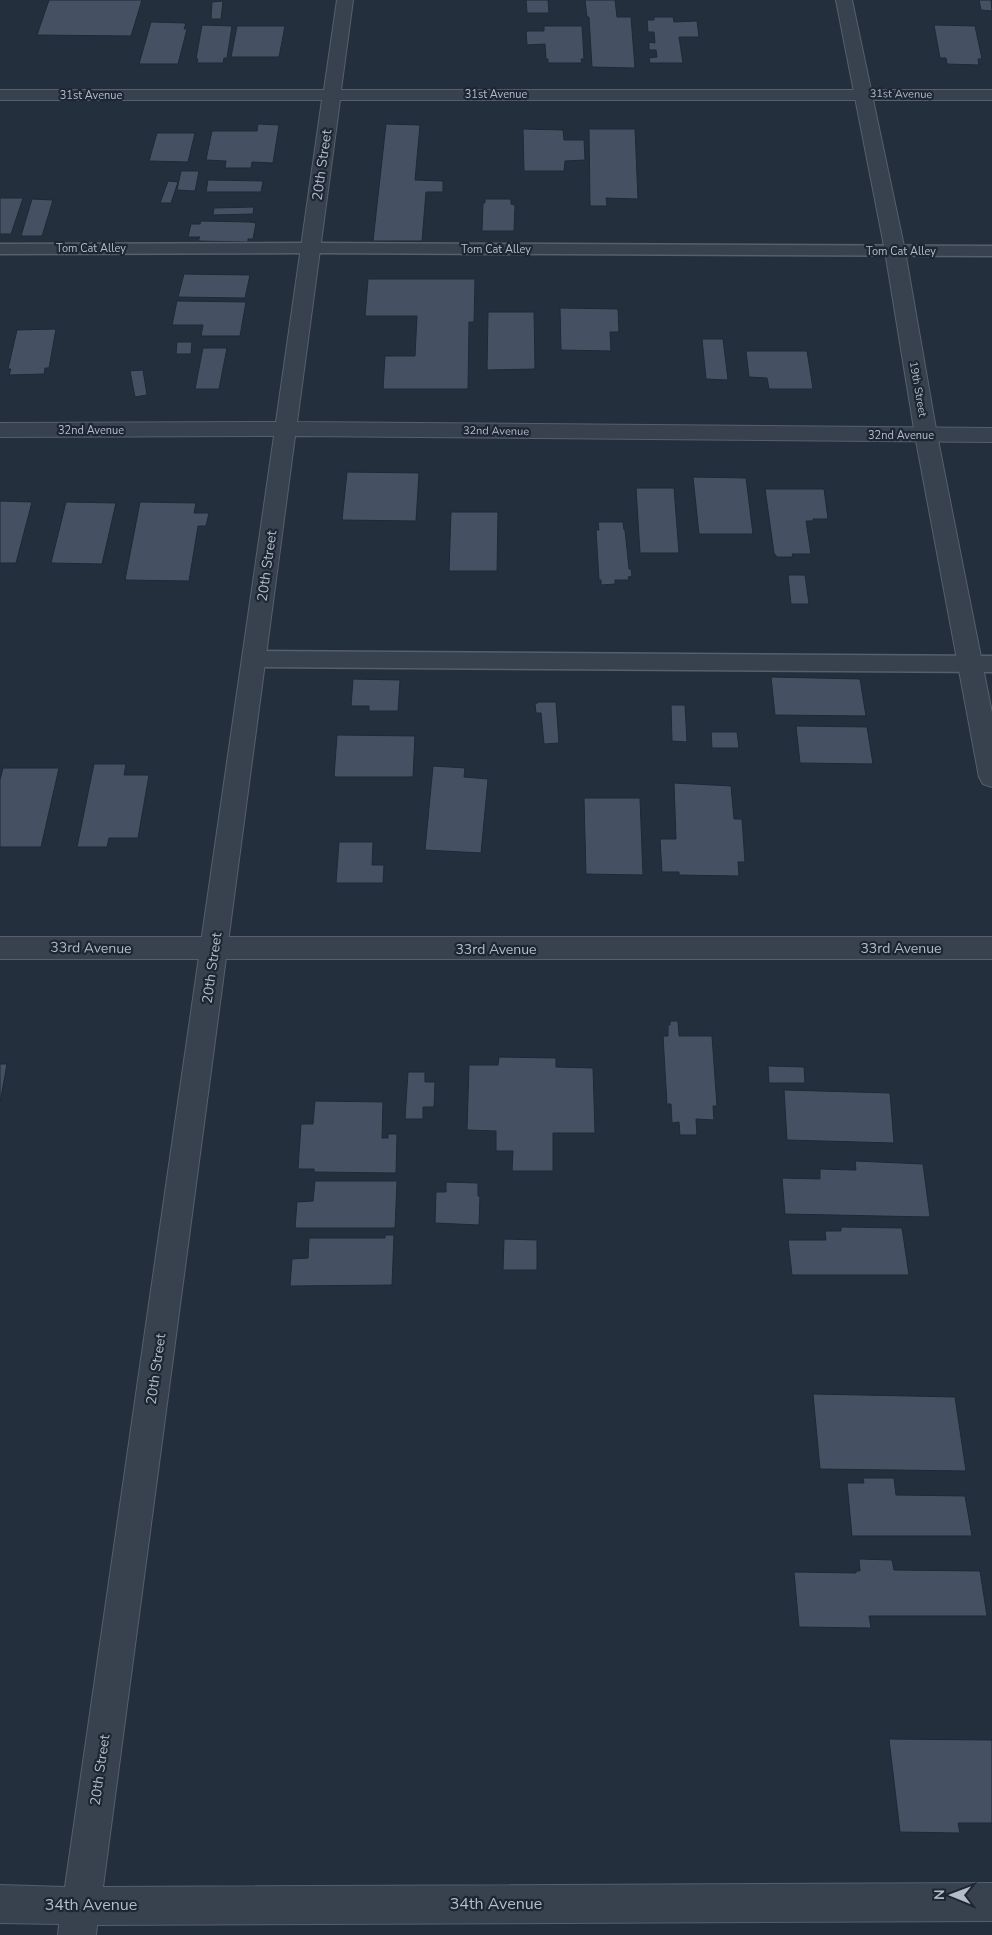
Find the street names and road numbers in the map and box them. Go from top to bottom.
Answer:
street label: 31st Avenue [870,86,933,102]
street label: 31st Avenue [465,87,527,102]
street label: 31st Avenue [60,88,122,103]
street label: 20th Street [308,128,336,202]
street label: Tom Cat Alley [56,241,126,256]
street label: Tom Cat Alley [461,242,531,257]
street label: Tom Cat Alley [866,244,936,259]
street label: 19th Street [906,360,930,418]
street label: 32nd Avenue [58,423,124,438]
street label: 32nd Avenue [463,423,529,439]
street label: 32nd Avenue [868,428,934,443]
street label: 20th Street [253,529,281,603]
street label: 20th Street [198,931,226,1005]
street label: 33rd Avenue [50,938,132,958]
street label: 33rd Avenue [860,939,942,958]
street label: 33rd Avenue [455,940,537,959]
street label: 20th Street [142,1332,170,1406]
street label: 20th Street [86,1733,114,1807]
street label: 34th Avenue [450,1893,542,1915]
street label: 34th Avenue [45,1894,137,1916]

